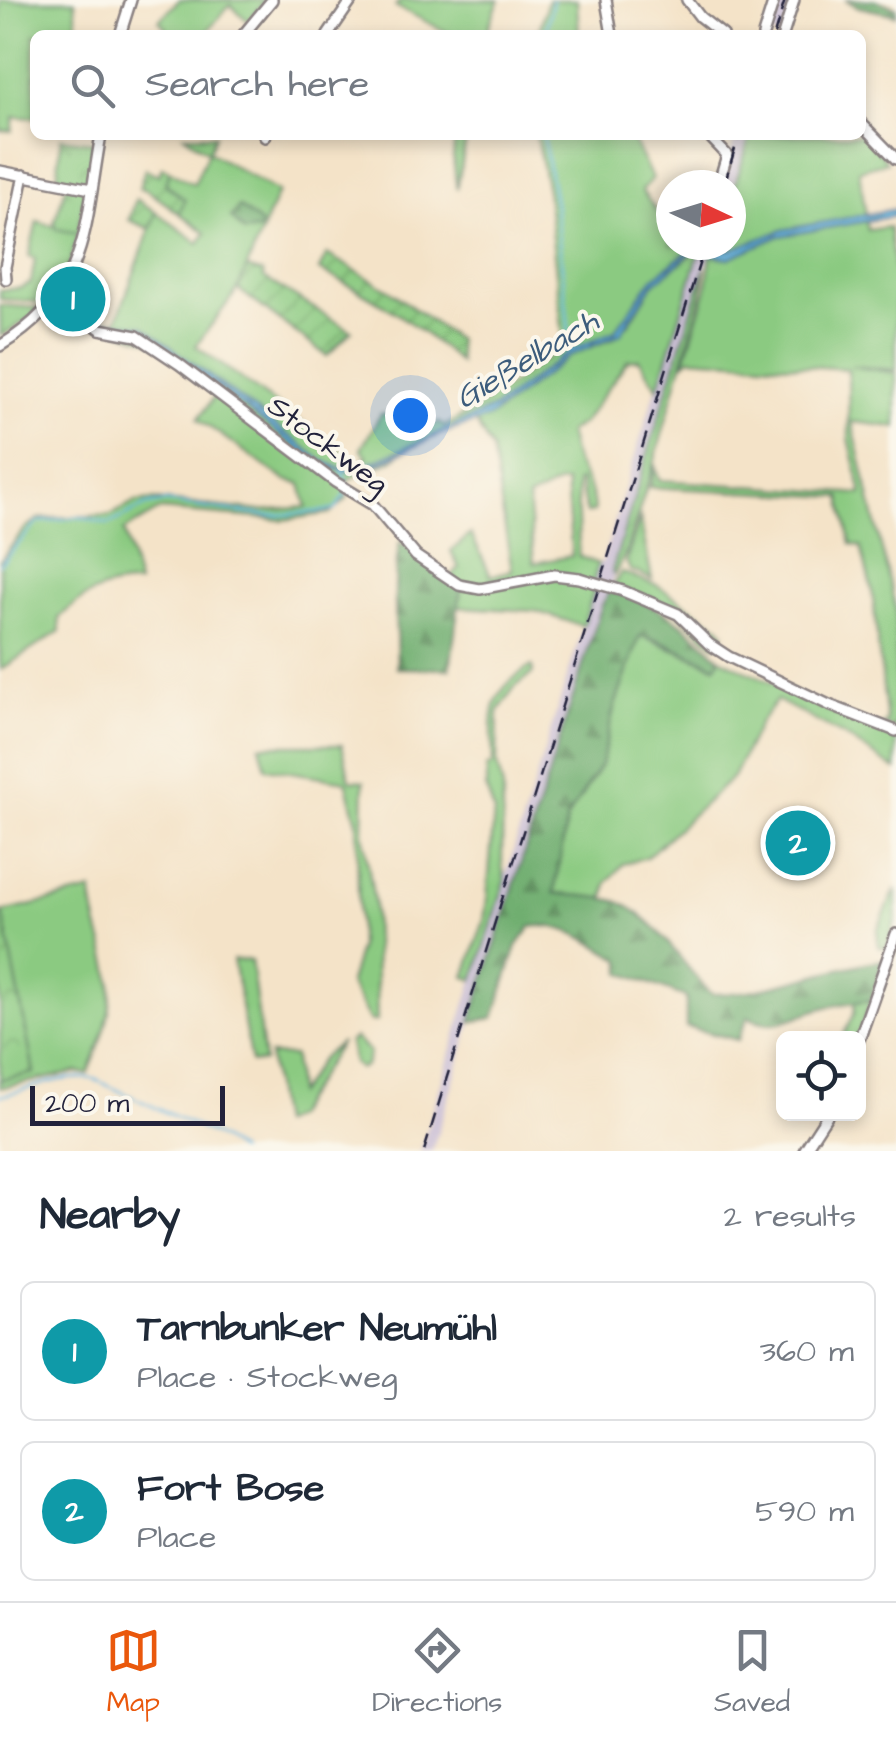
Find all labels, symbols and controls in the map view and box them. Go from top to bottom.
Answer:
search box [30,30,866,140]
icon: search [65,58,120,113]
text: Search here [145,59,369,111]
north arrow [656,170,746,260]
pin: 1 [40,262,106,336]
water label: Gießelbach [447,299,608,420]
street label: Stockweg [258,386,397,505]
your location [385,390,436,441]
pin: 2 [766,806,830,880]
map controls [776,1031,866,1121]
button: locate [776,1031,866,1121]
scale bar [30,1081,225,1126]
text: 200 m [45,1084,129,1123]
text: Nearby [40,1187,180,1245]
text: 2 results [724,1194,856,1239]
text: Tarnbunker Neumühl [137,1303,497,1355]
text: 1 [72,1329,77,1374]
text: 360 m [760,1329,854,1374]
text: Place · Stockweg [137,1355,398,1400]
text: Fort Bose [137,1463,324,1515]
text: 2 [65,1489,84,1534]
text: 590 m [755,1489,854,1534]
text: Place [137,1515,216,1560]
tab: Map [106,1623,161,1722]
tab: Directions [372,1623,502,1722]
tab: Saved [714,1623,790,1722]

